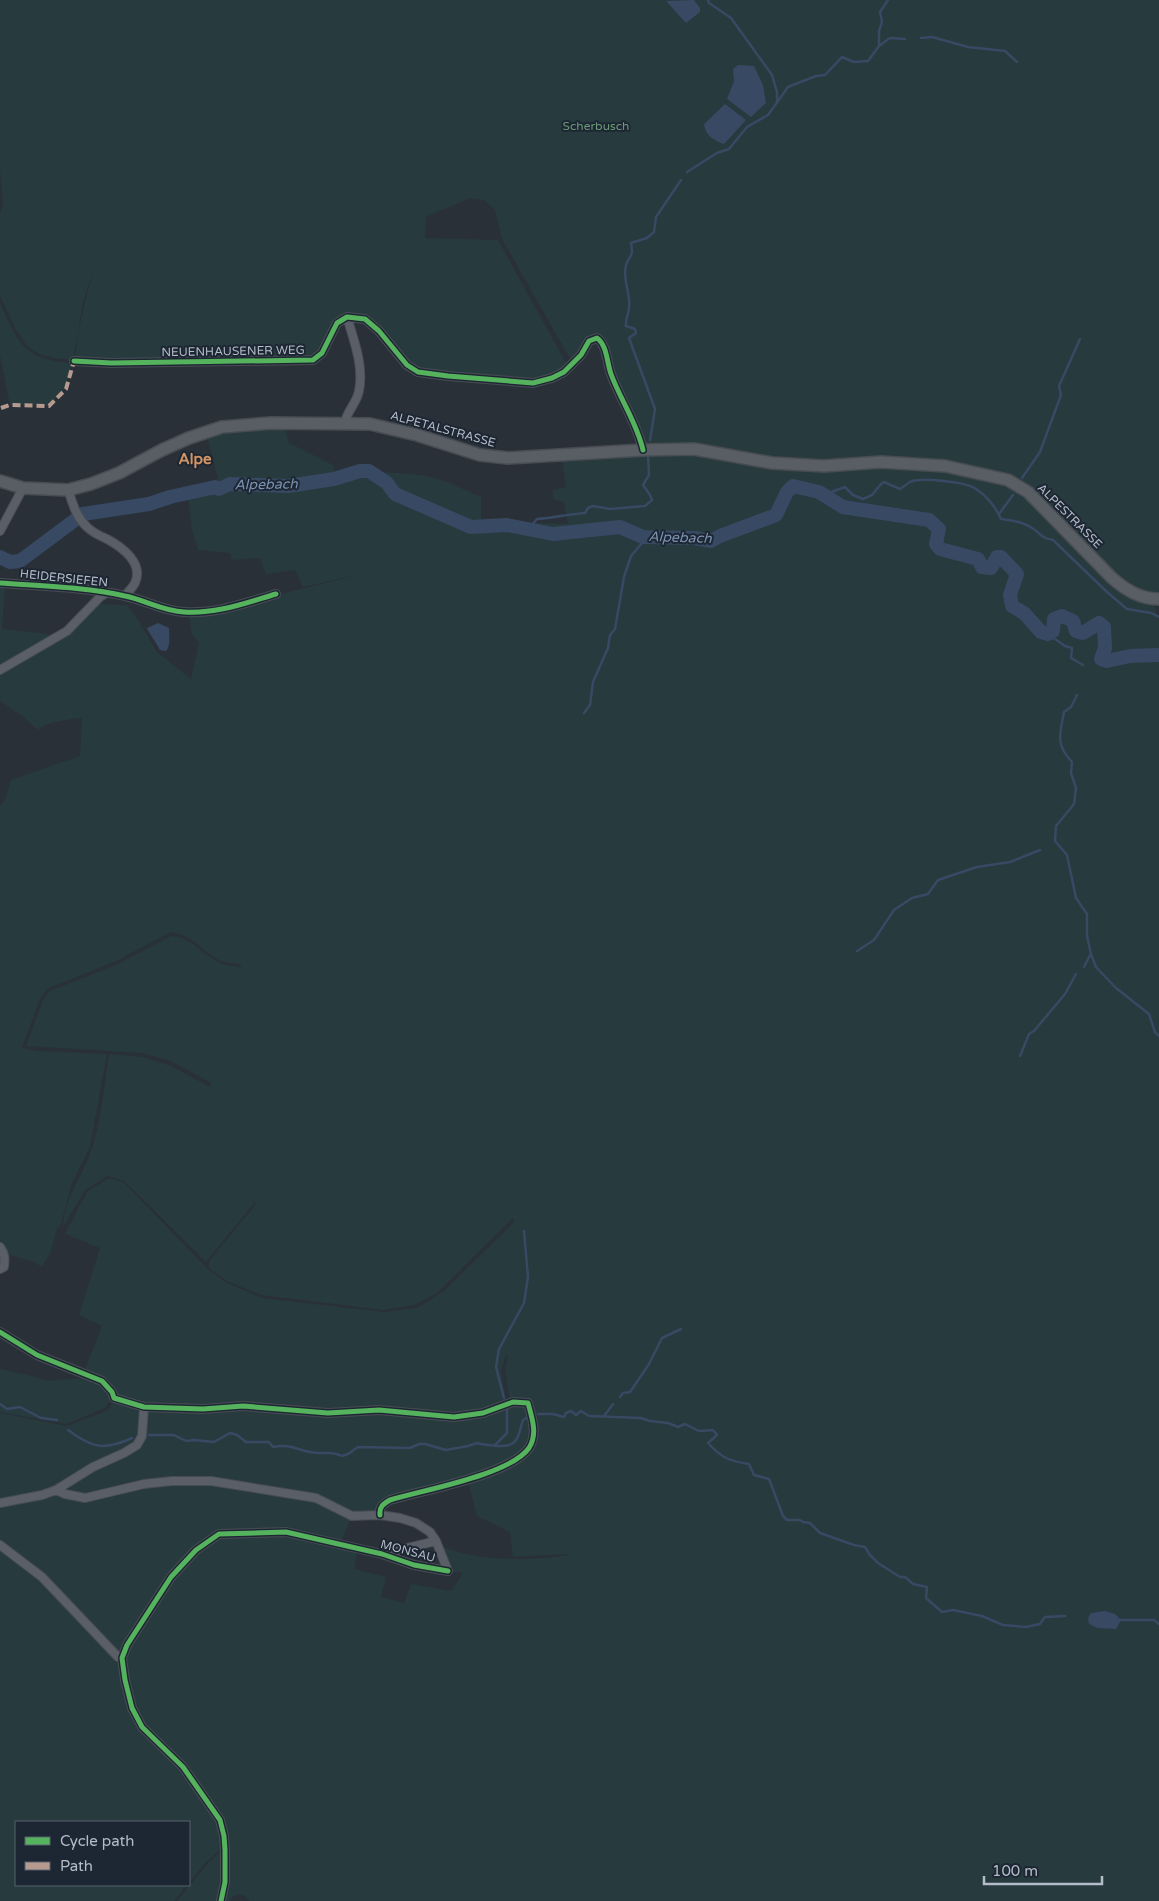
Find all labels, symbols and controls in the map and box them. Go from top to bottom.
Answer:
park label: Scherbusch [563,119,629,133]
street label: NEUENHAUSENER WEG [161,343,305,359]
street label: ALPETALSTRASSE [389,408,497,450]
district label: Alpe [179,450,212,469]
water label: Alpebach [234,475,298,494]
street label: ALPESTRASSE [1035,481,1106,552]
water label: Alpebach [648,528,712,547]
street label: HEIDERSIEFEN [19,566,109,590]
street label: MONSAU [379,1537,437,1565]
legend [15,1821,190,1886]
text: Cycle path [60,1832,134,1850]
scale bar [984,1854,1102,1886]
text: Path [60,1857,93,1875]
text: 100 m [992,1862,1038,1880]

